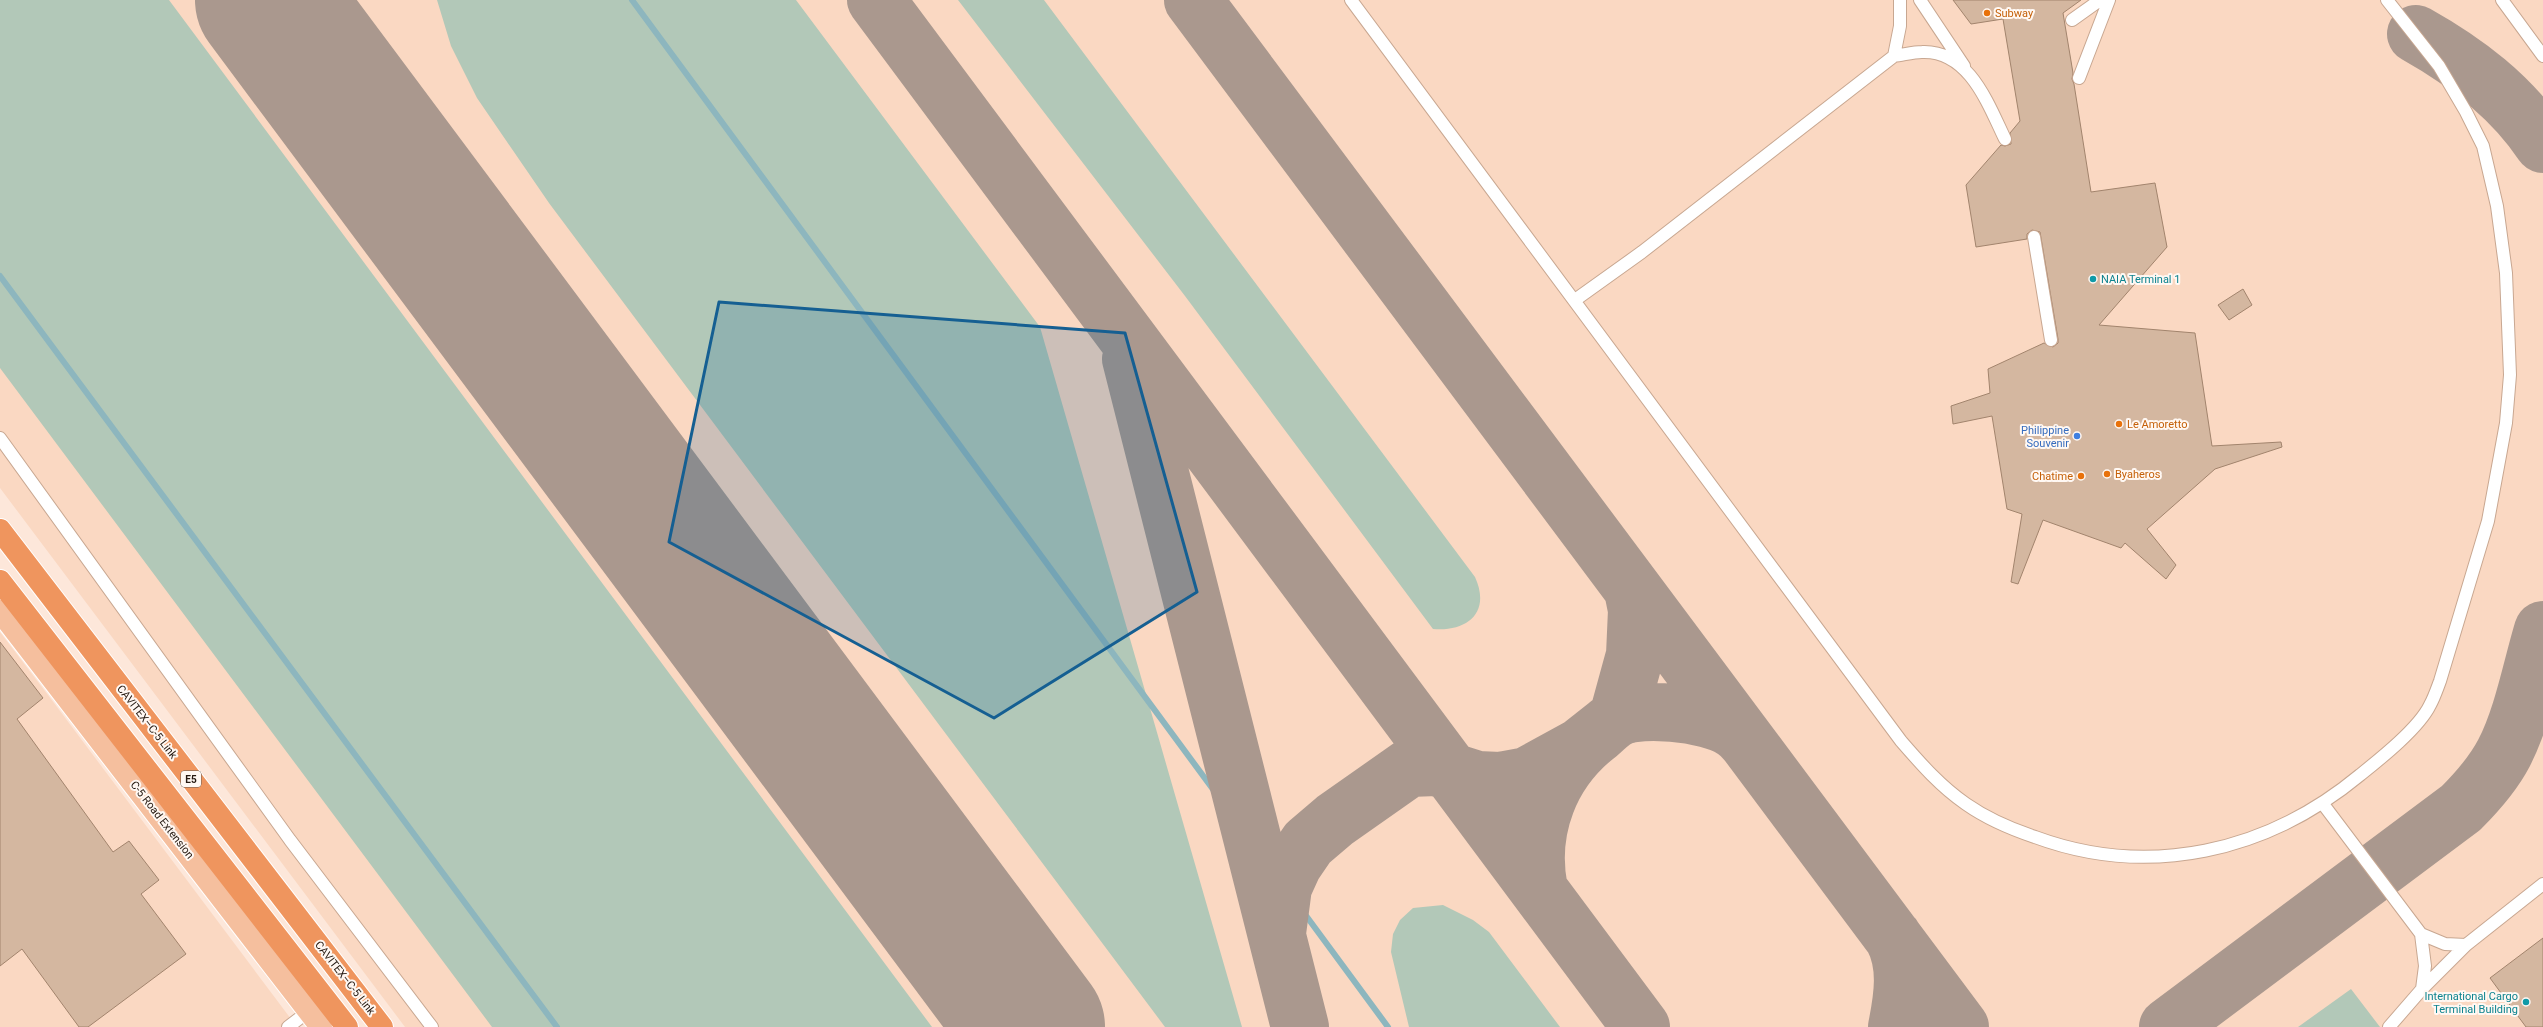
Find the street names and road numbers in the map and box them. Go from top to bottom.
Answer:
street label: CAVITEX–C-5 Link [114,683,180,762]
road number: E5 [181,771,201,787]
street label: C-5 Road Extension [128,779,196,861]
street label: CAVITEX–C-5 Link [312,939,378,1018]

